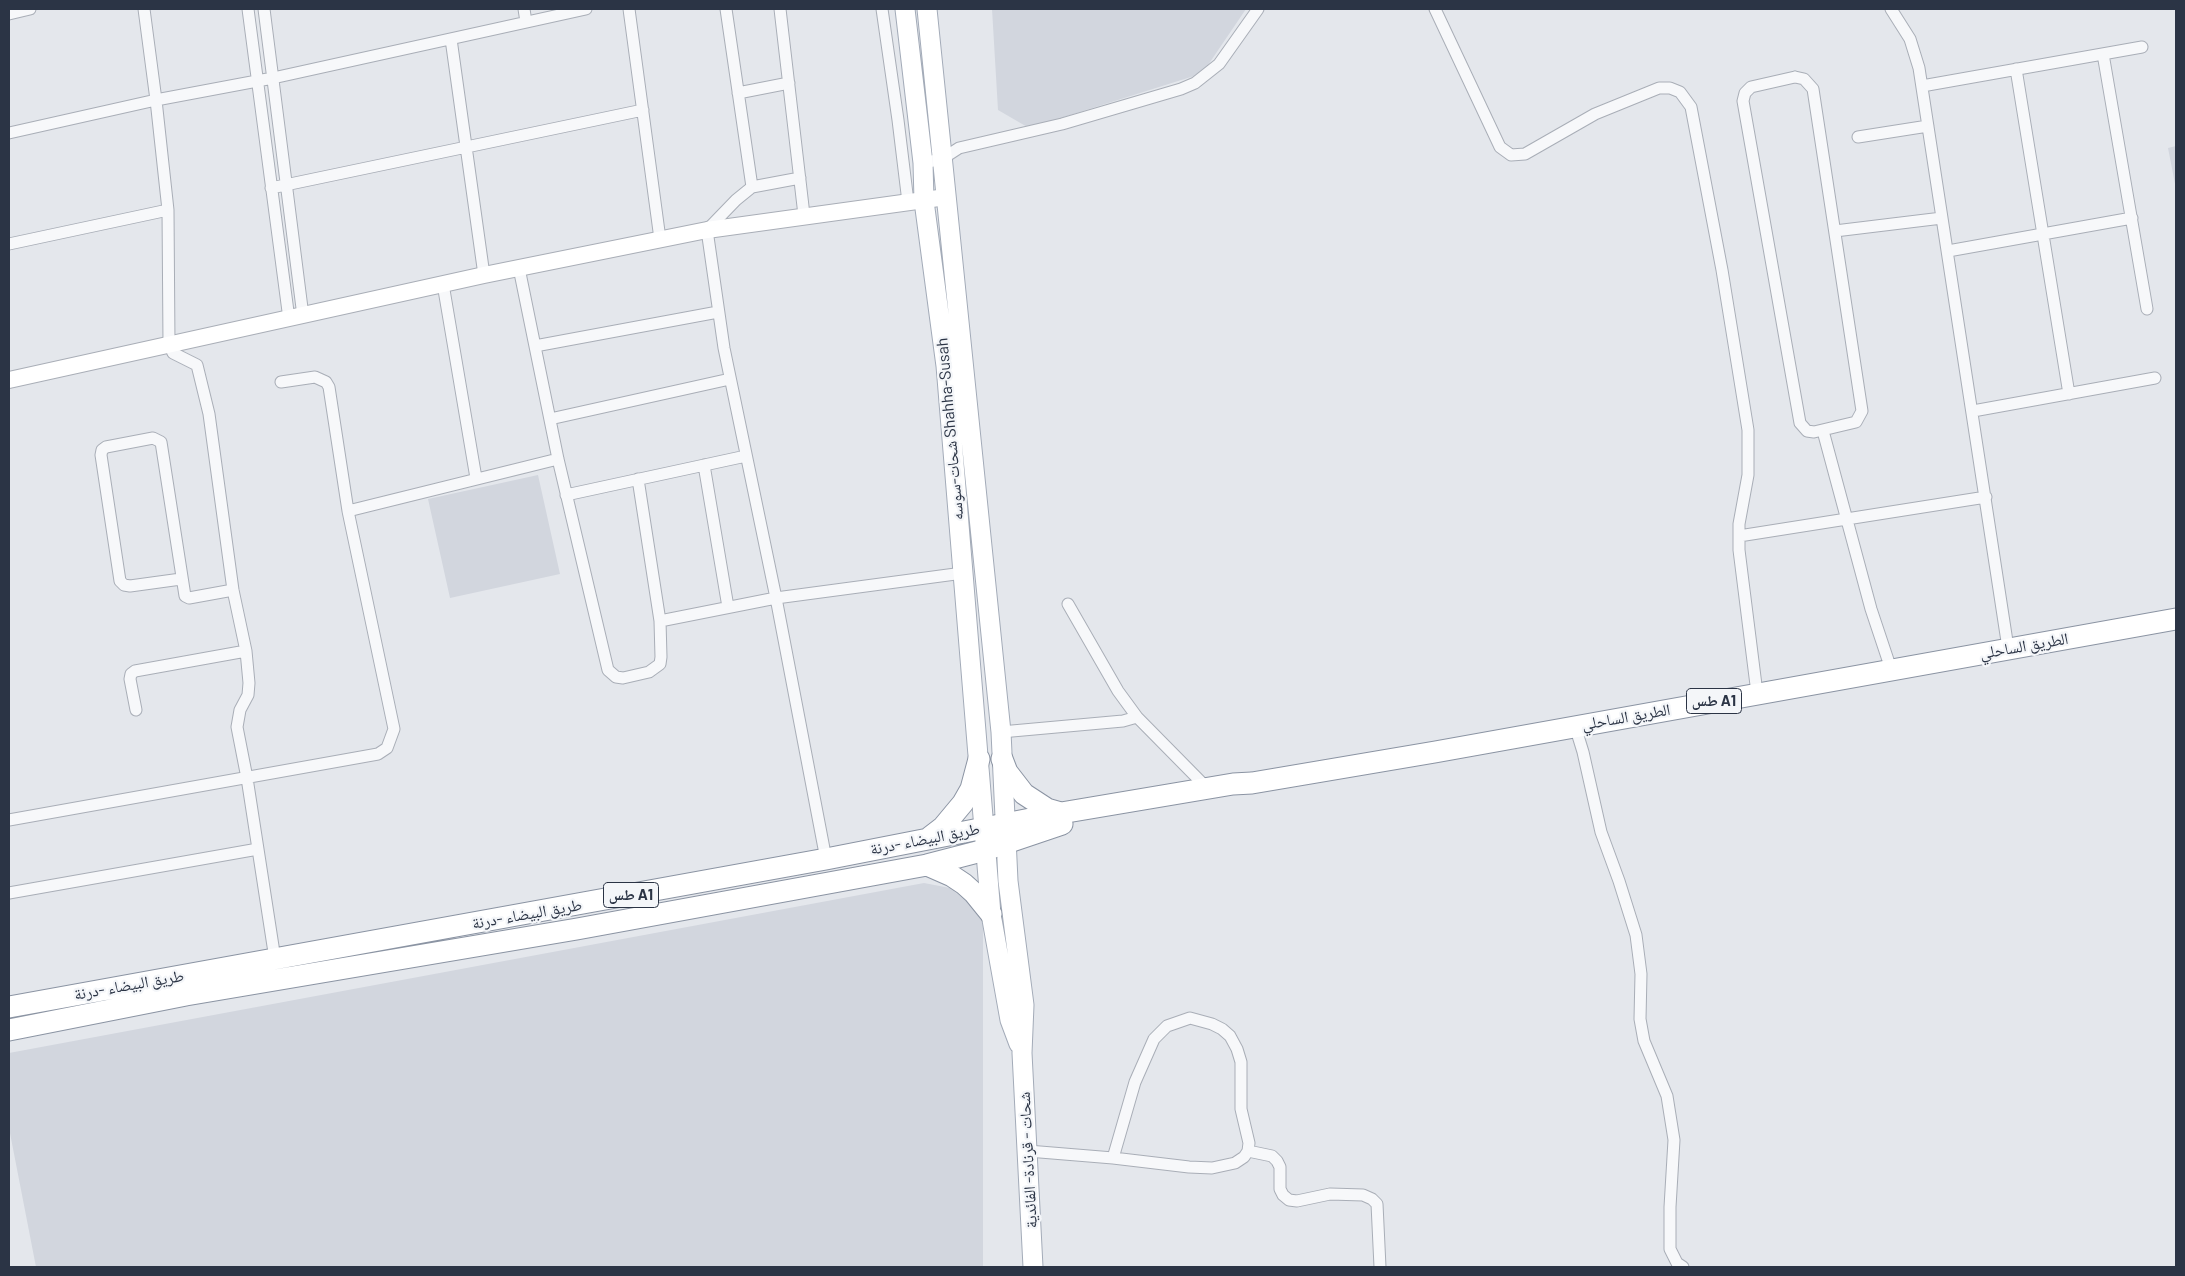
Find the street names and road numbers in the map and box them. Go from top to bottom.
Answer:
street label: شحات-سوسه Shahha-Susah [932,337,968,521]
street label: الطريق الساحلي [1978,629,2070,663]
road number: طس A1 [1686,688,1742,714]
street label: الطريق الساحلي [1580,700,1672,734]
street label: طريق البيضاء -درنة [869,819,981,859]
road number: طس A1 [604,882,658,908]
street label: طريق البيضاء -درنة [471,895,583,933]
street label: طريق البيضاء -درنة [73,966,185,1004]
street label: شحات - قرنادة- الفائدية [1015,1091,1041,1229]

